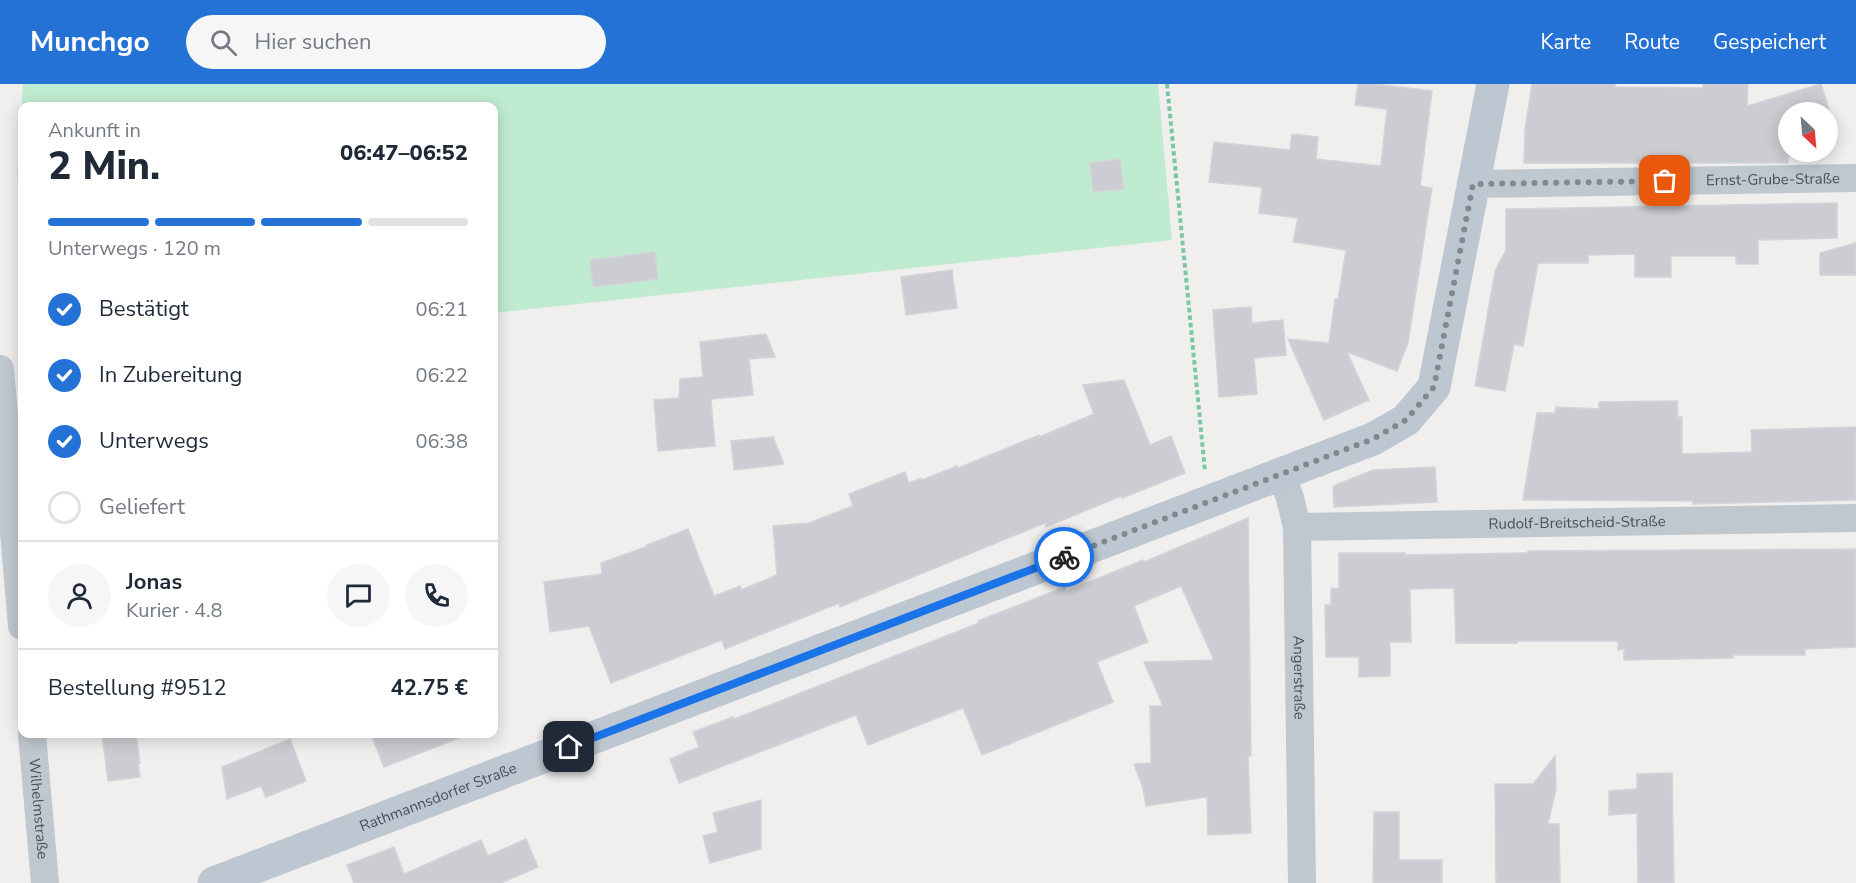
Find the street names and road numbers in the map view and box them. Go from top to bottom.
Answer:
street label: Ernst-Grube-Straße [1706,168,1840,190]
street label: Rudolf-Breitscheid-Straße [1488,511,1666,534]
street label: Angerstraße [1289,635,1310,720]
street label: Wilhelmstraße [24,757,53,860]
street label: Rathmannsdorfer Straße [357,758,520,836]

